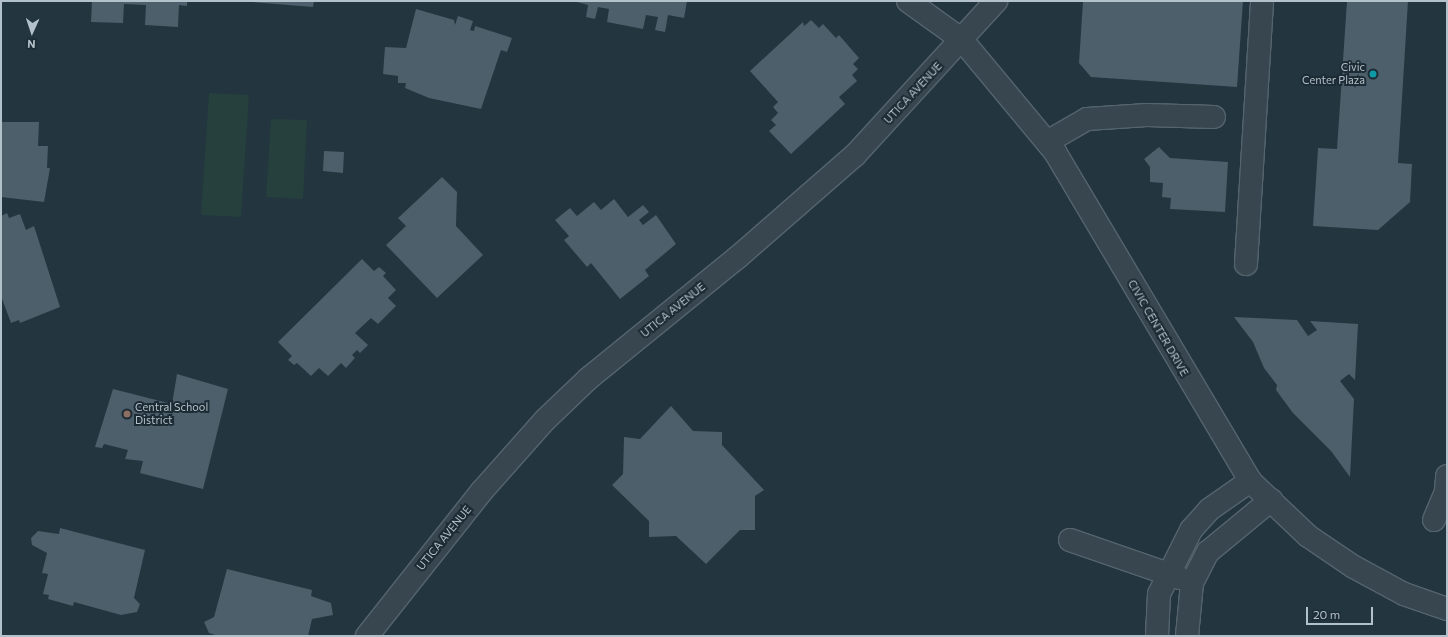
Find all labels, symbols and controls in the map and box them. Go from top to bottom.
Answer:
north arrow [12,12,52,52]
text: N [27,38,36,51]
street label: UTICA AVENUE [881,60,945,126]
place label: Civic Center Plaza [1302,61,1365,87]
marker: Civic Center Plaza [1368,69,1378,79]
street label: CIVIC CENTER DRIVE [1125,278,1191,378]
street label: UTICA AVENUE [638,280,708,340]
place label: Central School District [135,401,208,427]
marker: Central School District [122,409,132,419]
street label: UTICA AVENUE [414,503,474,573]
scale bar [1308,599,1375,625]
text: 20 m [1313,607,1340,621]

